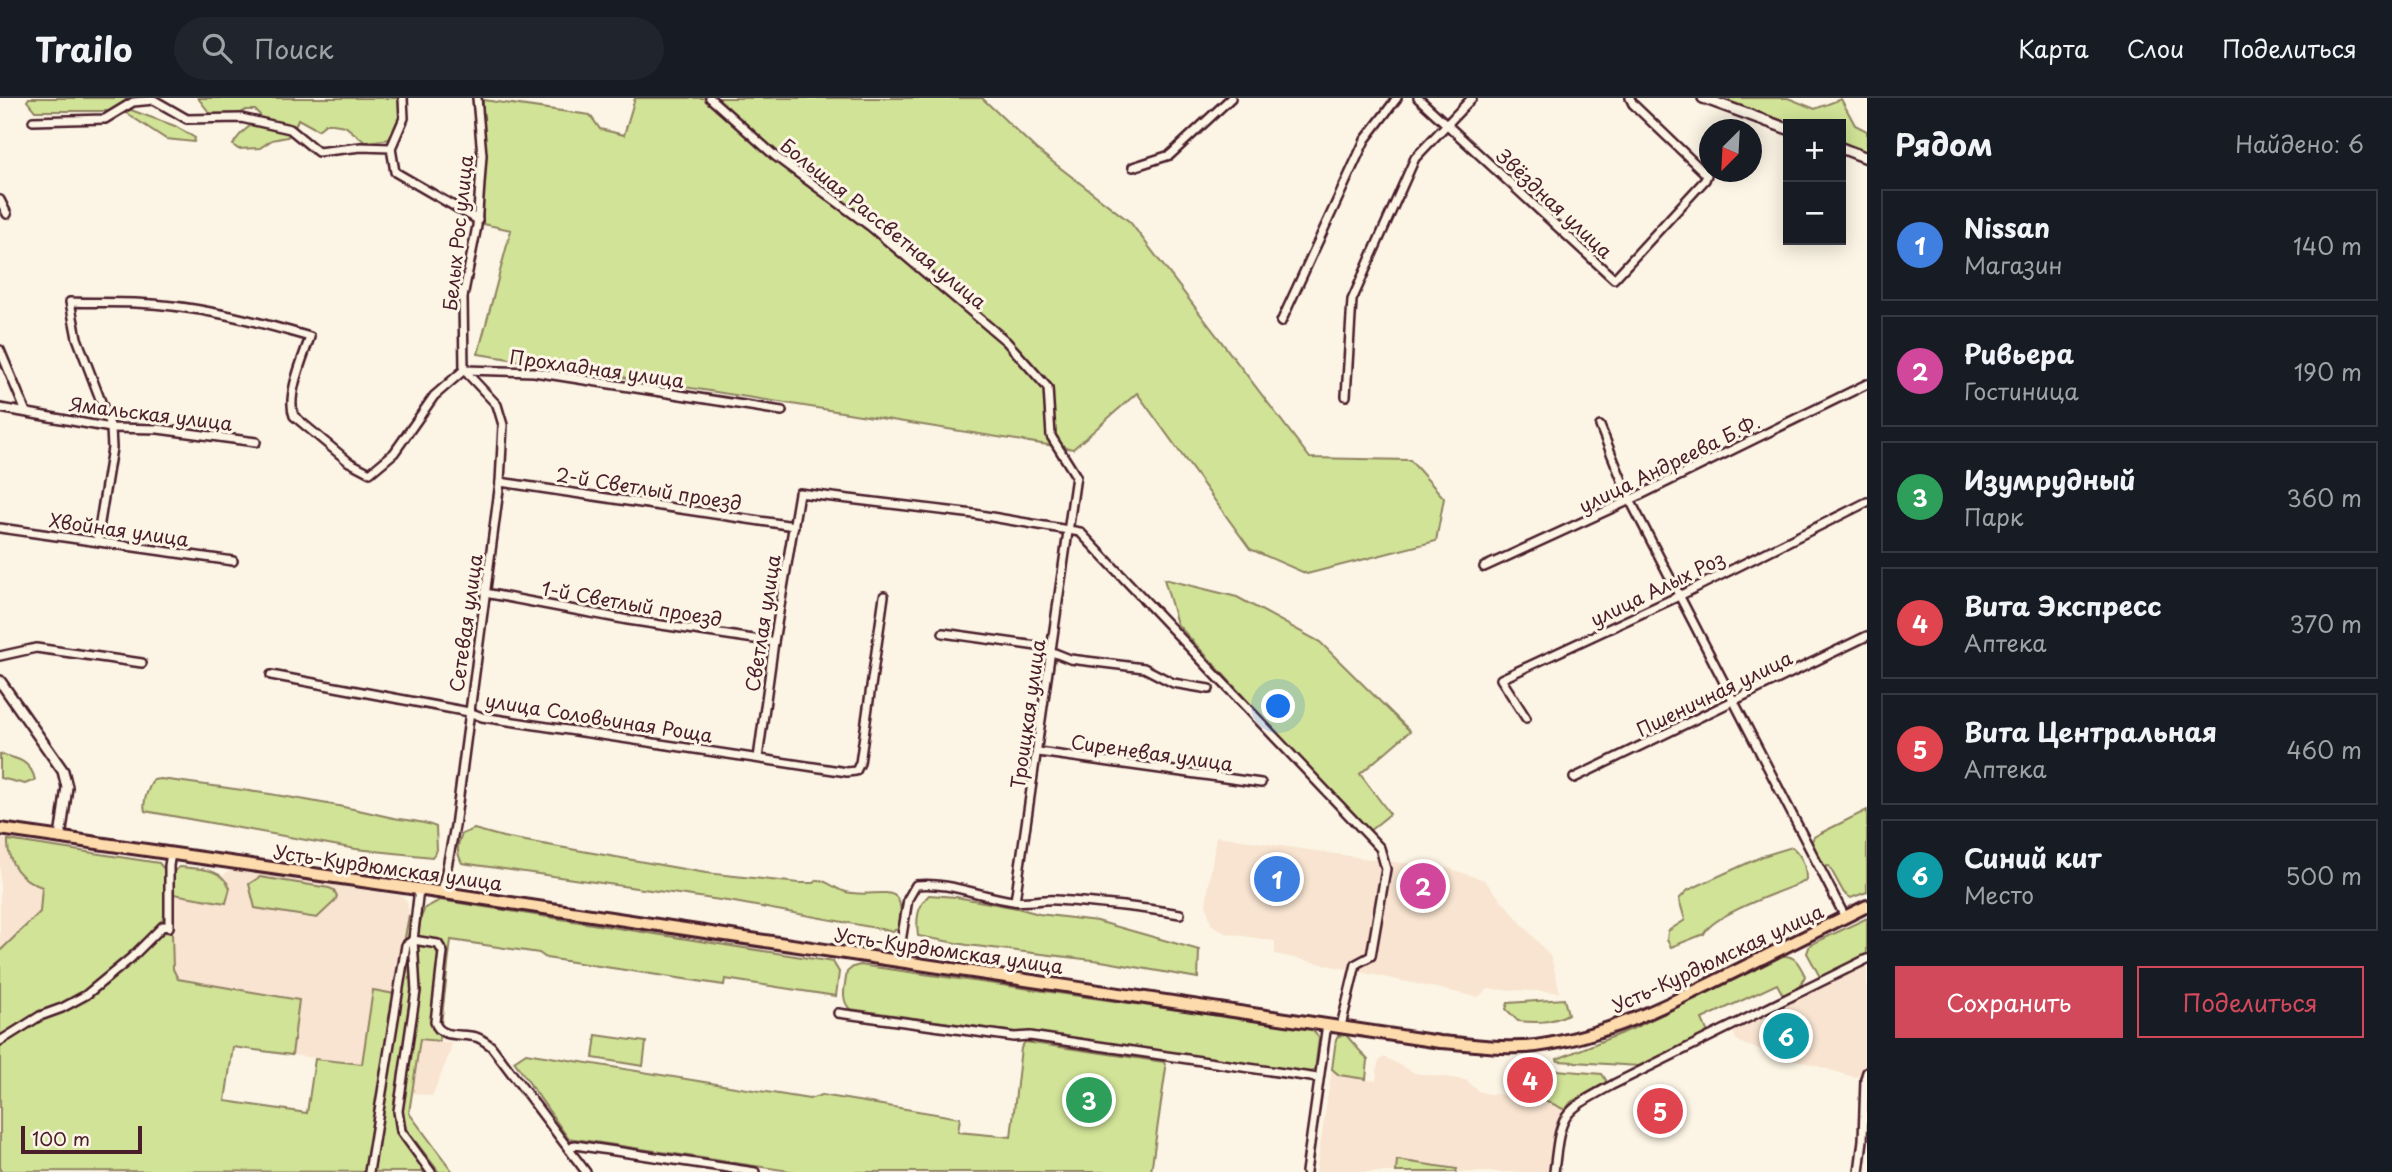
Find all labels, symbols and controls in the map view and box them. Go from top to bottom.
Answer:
search box [174,17,664,80]
text: Trailo [35,23,132,73]
icon: search [198,29,236,67]
text: Поиск [254,29,333,68]
text: Карта [2018,30,2089,66]
text: Слои [2127,30,2184,66]
text: Поделиться [2222,30,2357,66]
north arrow [1699,119,1762,182]
map controls [1783,119,1846,245]
button: + [1783,119,1846,182]
text: Рядом [1895,121,1993,166]
text: Найдено: 6 [2235,126,2364,161]
street label: Большая Рассветная улица [775,131,993,315]
street label: Звёздная улица [1491,142,1619,264]
street label: Белых Рос улица [435,154,479,312]
button: − [1783,182,1846,245]
text: Nissan [1964,208,2050,247]
text: 1 [1915,228,1926,263]
text: 140 m [2293,228,2362,263]
text: Магазин [1964,247,2063,282]
text: Ривьера [1964,334,2074,373]
street label: Прохладная улица [508,342,686,394]
text: 2 [1912,354,1928,389]
text: 190 m [2294,354,2362,389]
text: Гостиница [1964,373,2079,408]
street label: Ямальская улица [67,389,234,437]
street label: улица Андреева Б.Ф. [1574,407,1764,519]
street label: 2-й Светлый проезд [554,459,744,517]
text: Изумрудный [1964,460,2136,499]
text: 3 [1912,480,1928,515]
text: 360 m [2287,480,2362,515]
text: Парк [1964,499,2023,534]
street label: Хвойная улица [47,505,191,553]
street label: улица Алых Роз [1585,543,1729,633]
street label: Сетевая улица [441,552,489,694]
street label: Светлая улица [737,552,787,694]
street label: 1-й Светлый проезд [539,573,725,633]
text: Вита Экспресс [1964,586,2162,625]
text: 4 [1912,606,1928,641]
text: 370 m [2289,606,2362,641]
text: Аптека [1964,625,2046,660]
street label: Троицкая улица [1003,637,1051,791]
street label: Пшеничная улица [1631,643,1797,743]
street label: улица Соловьиная Роща [483,685,715,749]
your location [1261,689,1295,723]
text: Вита Центральная [1964,712,2217,751]
street label: Сиреневая улица [1069,727,1235,777]
text: 5 [1913,732,1927,767]
text: 460 m [2287,732,2362,767]
text: Аптека [1964,751,2046,786]
street label: Усть-Курдюмская улица [272,837,504,897]
text: Синий кит [1964,838,2101,877]
pin: 1 [1254,853,1300,905]
text: 6 [1912,858,1928,893]
text: 500 m [2285,858,2362,893]
pin: 2 [1400,860,1446,912]
text: Место [1964,877,2034,912]
street label: Усть-Курдюмская улица [1606,897,1828,1019]
street label: Усть-Курдюмская улица [833,920,1065,980]
button: Сохранить [1895,966,2123,1038]
button: Поделиться [2137,966,2364,1038]
pin: 6 [1763,1010,1809,1062]
pin: 4 [1507,1054,1553,1106]
pin: 3 [1066,1074,1112,1126]
pin: 5 [1637,1085,1683,1137]
scale bar [21,1123,142,1155]
text: 100 m [32,1124,90,1152]

